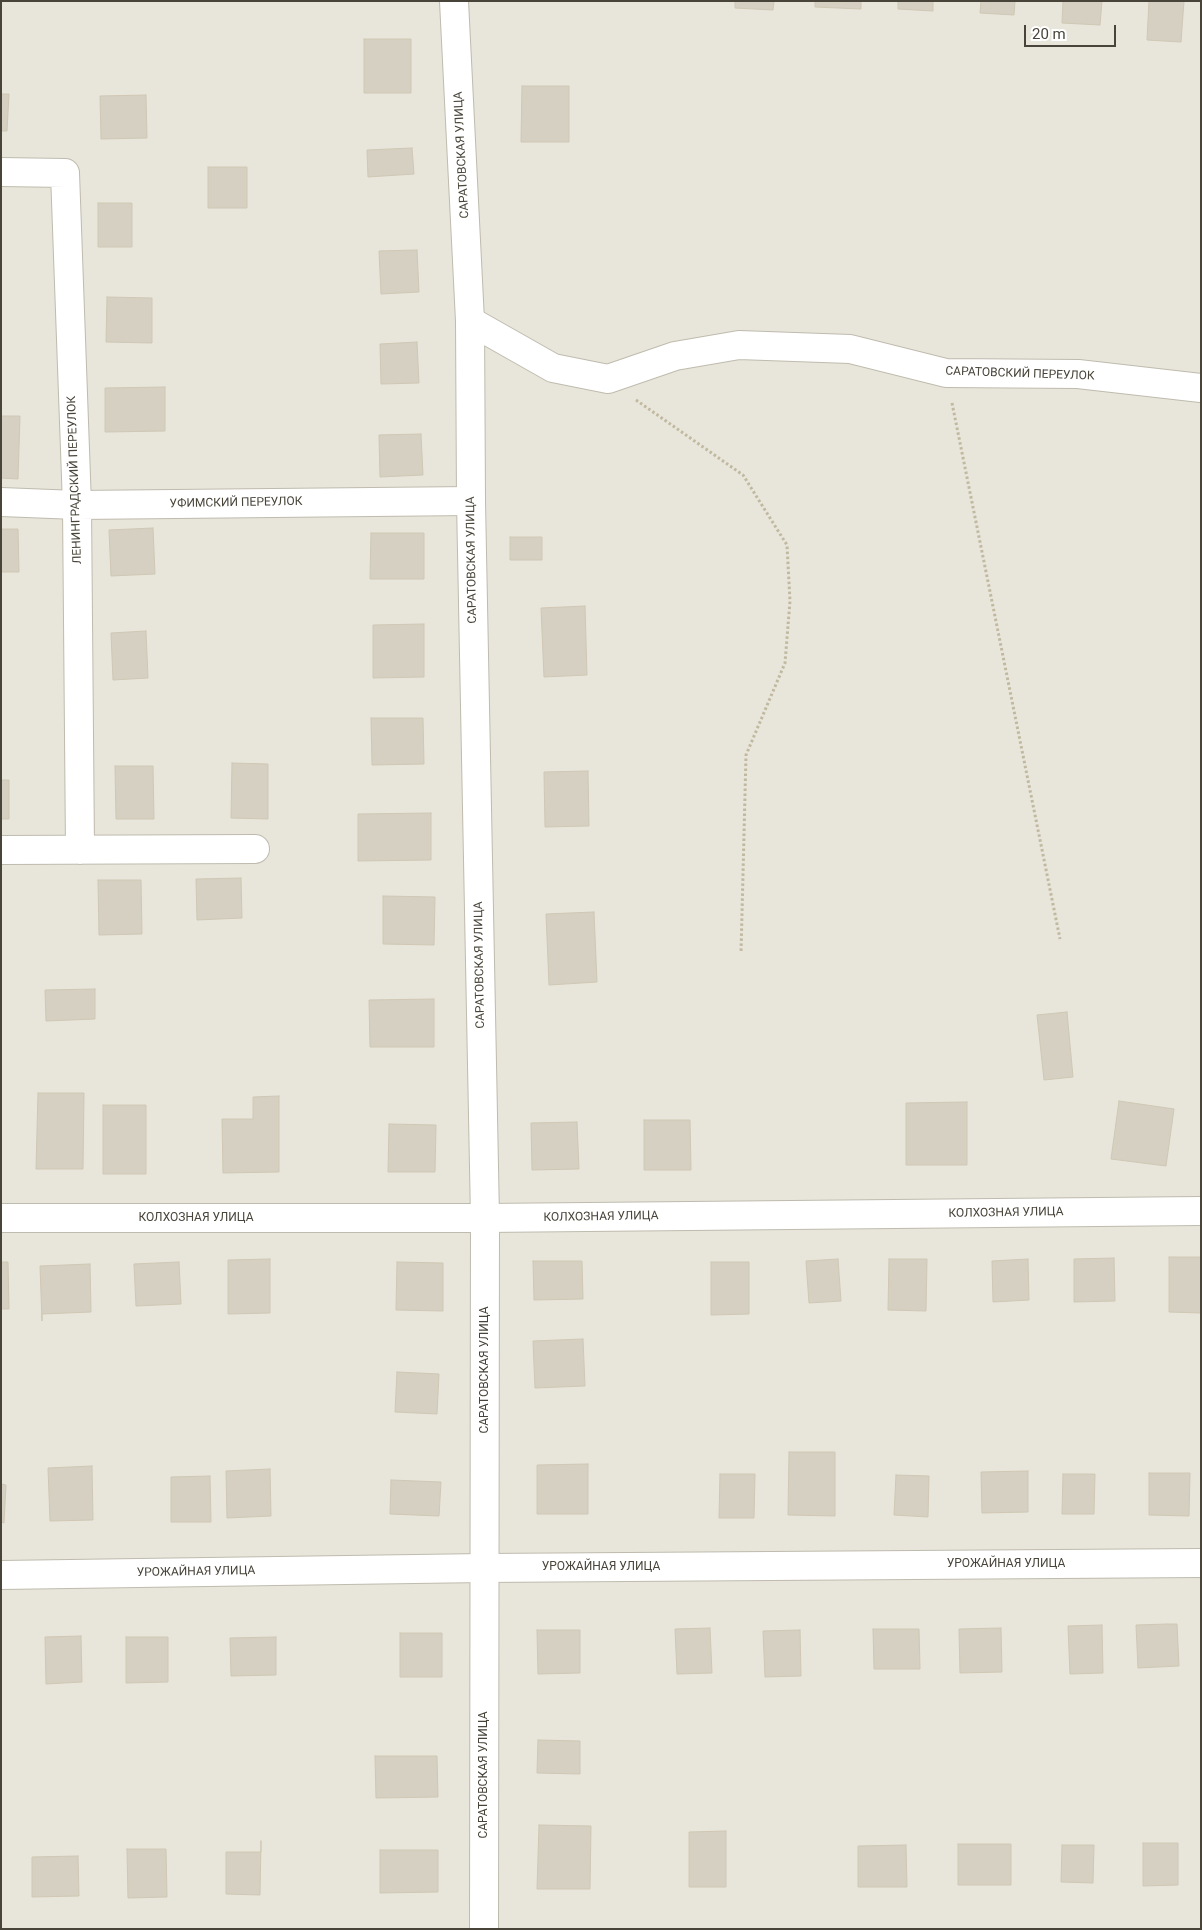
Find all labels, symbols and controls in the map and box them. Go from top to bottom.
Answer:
scale bar [1027,15,1120,47]
text: 20 m [1032,25,1066,43]
street label: САРАТОВСКАЯ УЛИЦА [451,91,473,219]
street label: САРАТОВСКИЙ ПЕРЕУЛОК [945,364,1095,384]
street label: ЛЕНИНГРАДСКИЙ ПЕРЕУЛОК [65,396,85,564]
street label: УФИМСКИЙ ПЕРЕУЛОК [169,495,303,511]
street label: САРАТОВСКАЯ УЛИЦА [464,496,480,624]
street label: САРАТОВСКАЯ УЛИЦА [472,901,488,1029]
street label: КОЛХОЗНАЯ УЛИЦА [948,1205,1064,1221]
street label: КОЛХОЗНАЯ УЛИЦА [543,1209,659,1225]
street label: КОЛХОЗНАЯ УЛИЦА [138,1211,254,1225]
street label: САРАТОВСКАЯ УЛИЦА [478,1306,492,1434]
street label: УРОЖАЙНАЯ УЛИЦА [947,1557,1065,1571]
street label: УРОЖАЙНАЯ УЛИЦА [542,1560,660,1574]
street label: УРОЖАЙНАЯ УЛИЦА [137,1564,255,1580]
street label: САРАТОВСКАЯ УЛИЦА [477,1711,491,1839]

